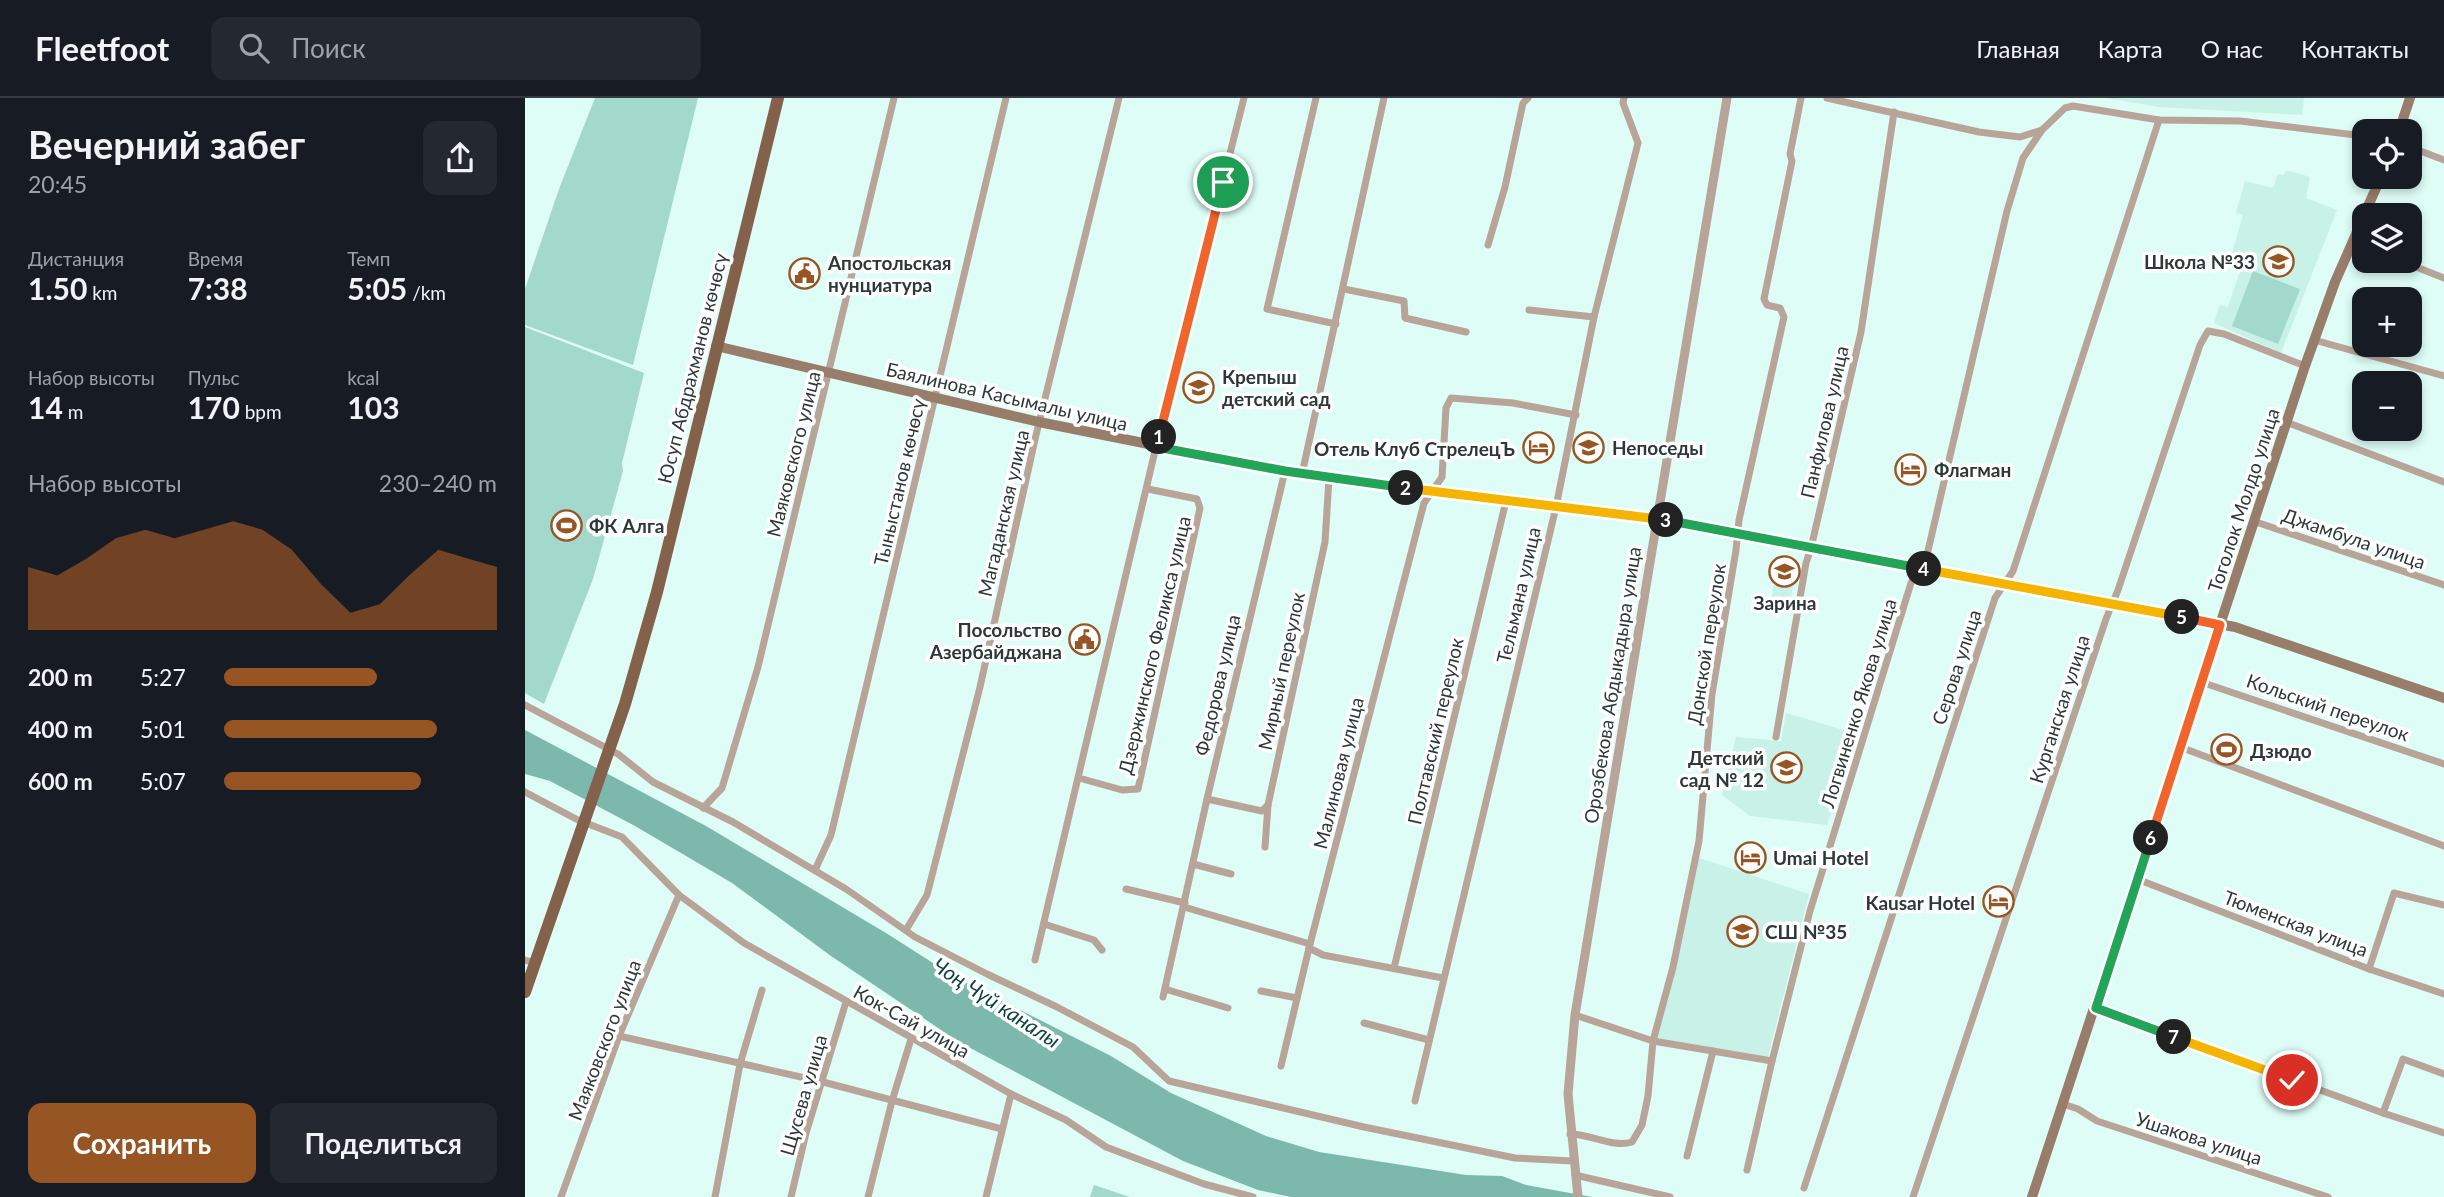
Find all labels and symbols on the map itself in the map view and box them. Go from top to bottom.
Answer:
pin [1193,152,1253,212]
school or university icon: Школа №33 [2261,244,2295,278]
street label: Юсуп Абдрахманов көчөсү [652,250,732,486]
place label: Школа №33 [2144,250,2255,273]
place label: Апостольская нунциатура [827,251,952,296]
public building icon: Апостольская нунциатура [788,256,822,290]
street label: Панфилова улица [1795,344,1853,500]
street label: Баялинова Касымалы улица [884,357,1130,435]
place label: Крепыш детский сад [1222,365,1331,410]
street label: Маяковского улица [761,369,825,539]
school or university icon: Крепыш детский сад [1182,370,1216,404]
street label: Тыныстанов көчөсү [869,396,929,568]
street label: Тоголок Молдо улица [2202,405,2284,595]
pin: 1 [1141,420,1177,454]
street label: Магаданская улица [973,427,1033,599]
school or university icon: Непоседы [1572,430,1606,464]
hotel icon: Отель Клуб СтрелецЪ [1521,431,1555,465]
place label: Непоседы [1612,436,1703,459]
place label: Отель Клуб СтрелецЪ [1314,437,1515,460]
hotel icon: Флагман [1894,452,1928,486]
place label: Флагман [1934,458,2011,481]
pin: 2 [1389,470,1423,506]
pin: 3 [1649,502,1683,538]
street label: Джамбула улица [2279,503,2429,573]
sports icon: ФК Алга [549,508,583,542]
place label: ФК Алга [589,514,664,537]
street label: Дзержинского Феликса улица [1113,514,1195,776]
street label: Тельмана улица [1491,525,1545,665]
street label: Орозбекова Абдыкадыра улица [1579,545,1645,825]
pin: 4 [1907,552,1941,587]
school or university icon: Зарина [1768,554,1802,588]
street label: Донской переулок [1682,562,1730,726]
street label: Мирный переулок [1253,590,1309,752]
place label: Зарина [1754,591,1816,614]
street label: Логвиненко Якова улица [1815,596,1901,811]
pin: 5 [2165,600,2199,634]
street label: Серова улица [1927,607,1985,727]
street label: Федорова улица [1190,612,1244,758]
place label: Посольство Азербайджана [929,618,1062,663]
public building icon: Посольство Азербайджана [1068,623,1102,657]
street label: Курганская улица [2024,632,2094,786]
street label: Полтавский переулок [1402,635,1468,827]
street label: Кольский переулок [2244,668,2412,746]
street label: Малиновая улица [1308,695,1368,851]
sports icon: Дзюдо [2210,733,2244,767]
place label: Дзюдо [2250,739,2312,762]
place label: Детский сад № 12 [1680,746,1764,791]
school or university icon: Детский сад № 12 [1770,751,1804,785]
pin: 6 [2133,820,2169,856]
hotel icon: Umai Hotel [1733,840,1767,874]
place label: Umai Hotel [1773,846,1869,869]
hotel icon: Kausar Hotel [1981,885,2015,919]
street label: Тюменская улица [2221,885,2371,961]
place label: Kausar Hotel [1865,891,1975,914]
school or university icon: СШ №35 [1725,914,1759,948]
place label: СШ №35 [1765,920,1847,943]
water label: Чоң Чүй каналы [929,952,1065,1052]
street label: Маяковского улица [563,956,645,1124]
street label: Кок-Сай улица [850,980,974,1062]
pin: 7 [2157,1020,2191,1054]
street label: Щусева улица [775,1032,831,1158]
pin [2262,1050,2322,1110]
street label: Ушакова улица [2133,1107,2265,1169]

